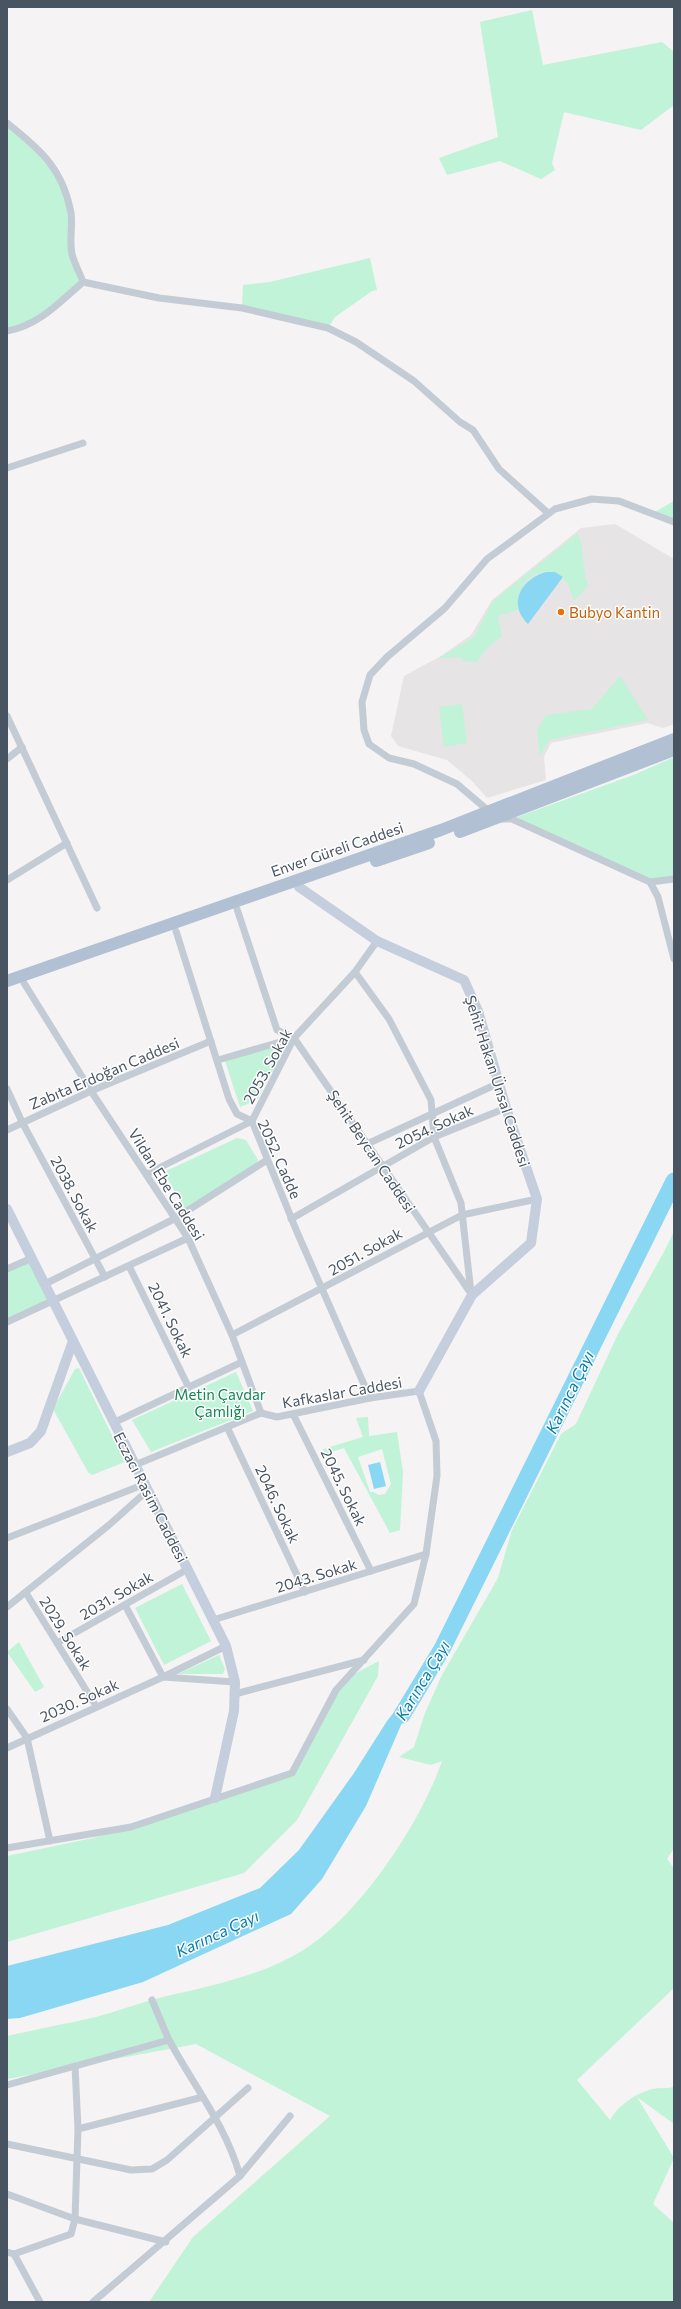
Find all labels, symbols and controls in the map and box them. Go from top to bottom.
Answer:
place label: Bubyo Kantin [569,603,660,621]
marker: Bubyo Kantin [556,607,566,617]
street label: Enver Güreli Caddesi [268,818,406,880]
street label: Şehit Hakan Ünsal Caddesi [462,993,534,1169]
street label: 2053. Sokak [239,1025,295,1107]
street label: Zabıta Erdoğan Caddesi [26,1033,182,1113]
street label: Şehit Beycan Caddesi [324,1086,420,1216]
street label: 2054. Sokak [392,1100,476,1152]
street label: 2052. Cadde [255,1117,305,1201]
street label: Vildan Ebe Caddesi [125,1125,209,1243]
street label: 2038. Sokak [47,1153,103,1235]
street label: 2051. Sokak [325,1223,405,1279]
street label: 2041. Sokak [145,1280,197,1360]
water label: Karınca Çayı [541,1348,597,1436]
street label: Kafkaslar Caddesi [281,1373,403,1411]
park label: Metin Çavdar Çamlığı [174,1385,266,1420]
street label: Eczacı Rasim Caddesi [110,1429,192,1565]
street label: 2045. Sokak [318,1445,370,1529]
street label: 2046. Sokak [252,1462,304,1546]
street label: 2043. Sokak [273,1554,359,1596]
street label: 2031. Sokak [76,1567,156,1623]
street label: 2029. Sokak [36,1593,96,1673]
water label: Karınca Çayı [391,1637,453,1723]
street label: 2030. Sokak [37,1675,121,1725]
water label: Karınca Çayı [172,1905,262,1961]

